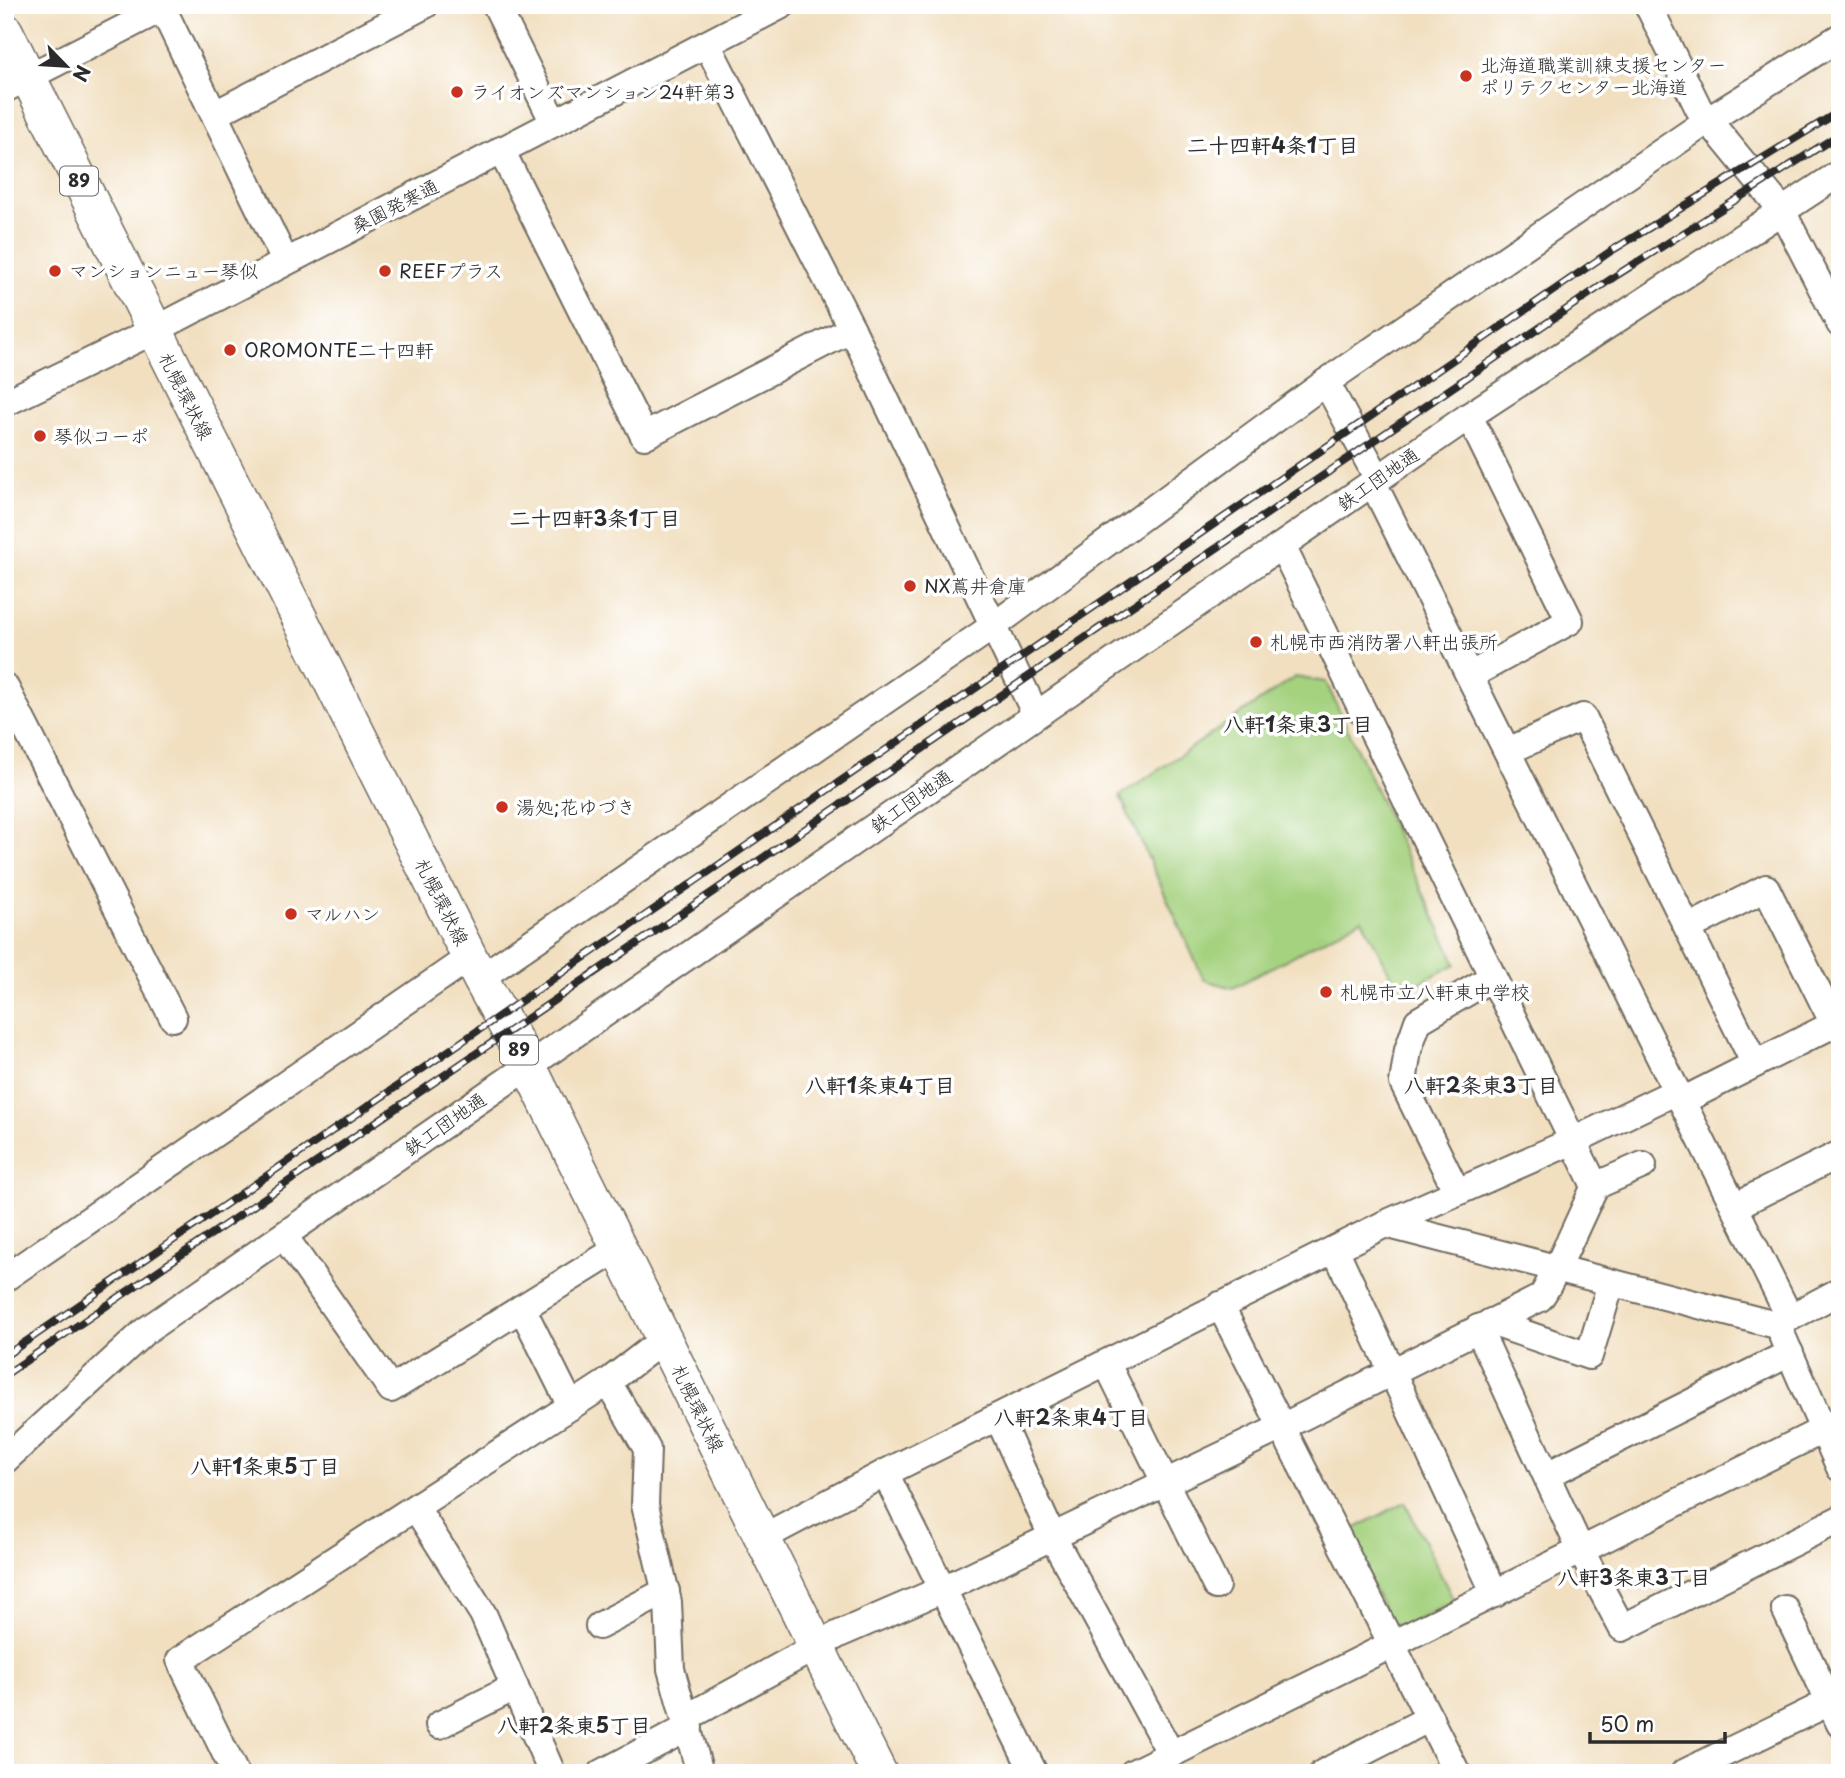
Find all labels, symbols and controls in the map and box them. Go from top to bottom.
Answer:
north arrow [32,32,102,102]
place label: 北海道職業訓練支援センター ポリテクセンター北海道 [1480,50,1726,100]
text: N [66,61,98,86]
marker: 北海道職業訓練支援センター ポリテクセンター北海道 [1458,68,1474,84]
place label: ライオンズマンション24軒第3 [471,77,735,105]
marker: ライオンズマンション24軒第3 [449,84,465,100]
district label: 二十四軒4条1丁目 [1187,128,1359,160]
road number: 89 [60,166,98,196]
street label: 桑園発寒通 [346,171,443,239]
place label: マンションニュー琴似 [69,256,258,284]
place label: REEFプラス [399,256,503,284]
marker: マンションニュー琴似 [47,263,63,279]
marker: REEFプラス [377,263,393,279]
place label: OROMONTE二十四軒 [244,335,434,363]
marker: OROMONTE二十四軒 [222,342,238,358]
street label: 札幌環状線 [153,347,221,444]
place label: 琴似コーポ [54,421,149,449]
marker: 琴似コーポ [32,428,48,444]
street label: 鉄工団地通 [1330,439,1424,517]
district label: 二十四軒3条1丁目 [510,501,680,533]
place label: NX蔦井倉庫 [924,571,1027,599]
marker: NX蔦井倉庫 [902,578,918,594]
place label: 札幌市西消防署八軒出張所 [1270,627,1498,655]
marker: 札幌市西消防署八軒出張所 [1248,634,1264,650]
district label: 八軒1条東3丁目 [1223,707,1373,739]
street label: 鉄工団地通 [863,761,957,839]
place label: 湯処;花ゆづき [516,792,635,820]
marker: 湯処;花ゆづき [494,799,510,815]
street label: 札幌環状線 [409,853,477,950]
place label: マルハン [305,899,380,927]
marker: マルハン [283,906,299,922]
place label: 札幌市立八軒東中学校 [1340,977,1530,1005]
marker: 札幌市立八軒東中学校 [1318,984,1334,1000]
road number: 89 [500,1036,538,1064]
district label: 八軒1条東4丁目 [805,1068,955,1100]
district label: 八軒2条東3丁目 [1404,1068,1558,1100]
street label: 鉄工団地通 [397,1084,491,1162]
street label: 札幌環状線 [665,1359,732,1456]
district label: 八軒2条東4丁目 [993,1400,1149,1432]
district label: 八軒1条東5丁目 [190,1449,340,1481]
district label: 八軒3条東3丁目 [1557,1560,1711,1592]
scale bar [1590,1701,1724,1745]
text: 50 m [1600,1707,1654,1739]
district label: 八軒2条東5丁目 [497,1708,651,1740]

